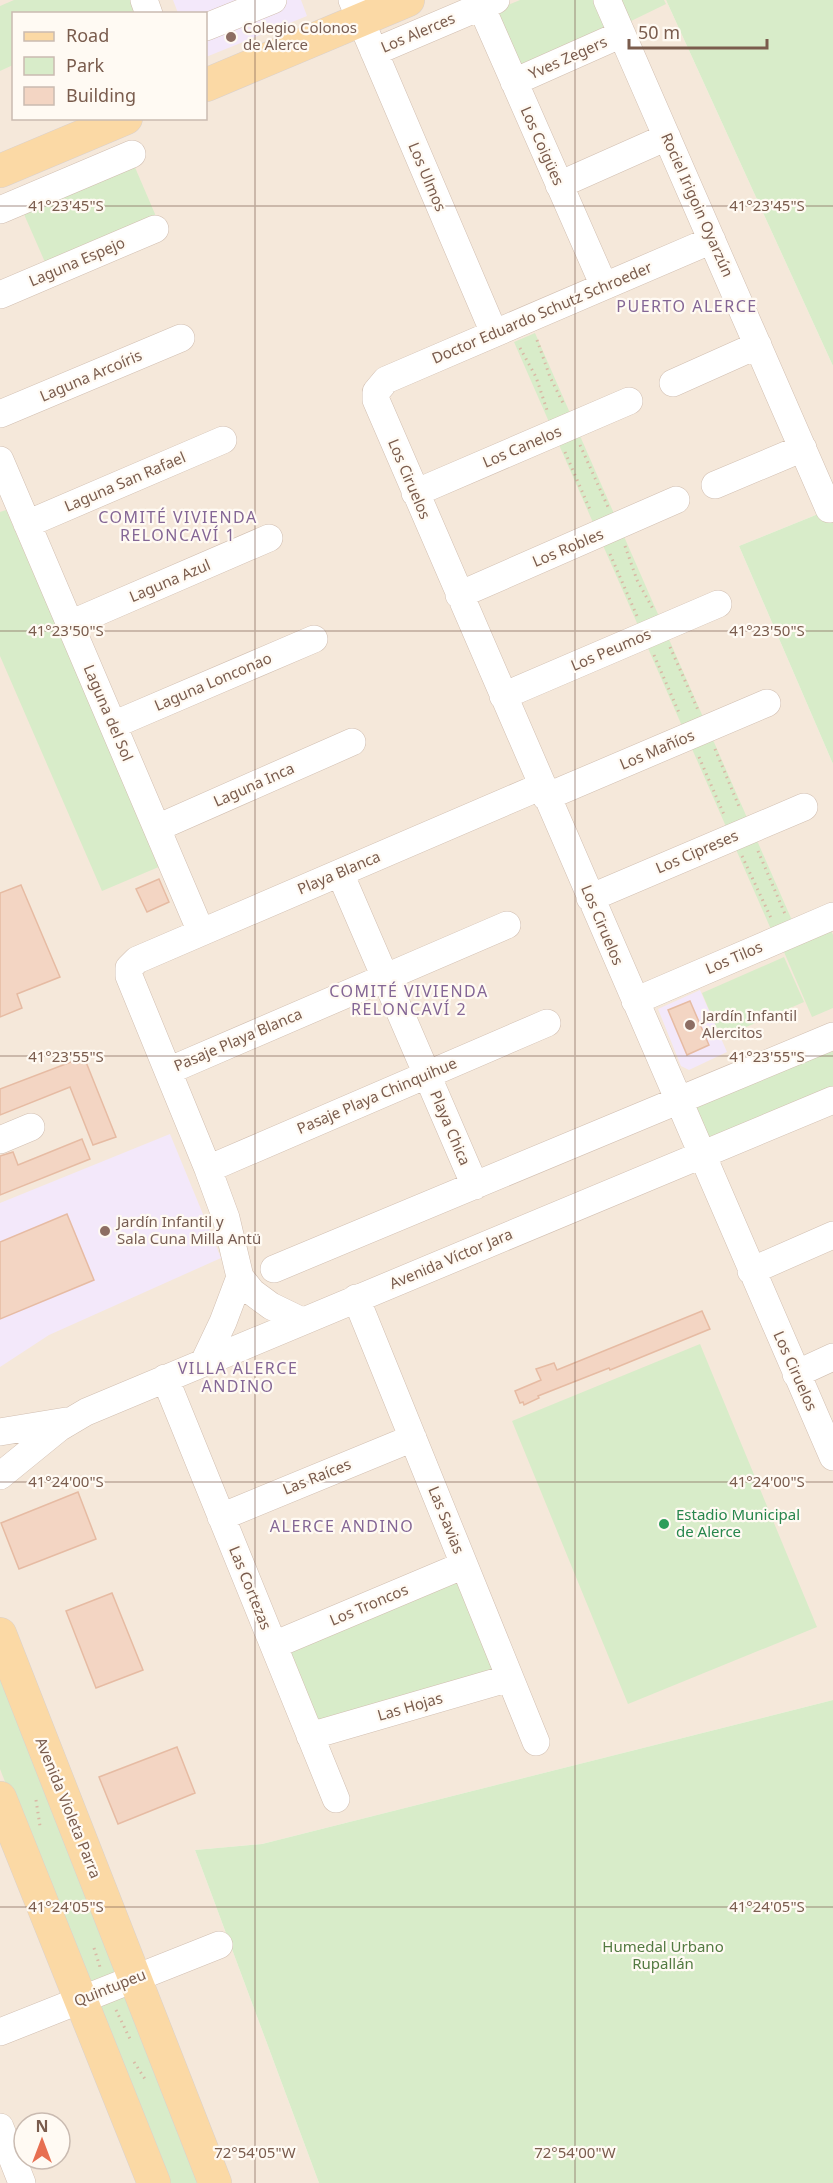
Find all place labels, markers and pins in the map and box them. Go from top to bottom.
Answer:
place label: Colegio Colonos de Alerce [243,17,357,54]
marker: Colegio Colonos de Alerce [224,30,238,44]
place label: Jardín Infantil Alercitos [700,1005,797,1042]
marker: Jardín Infantil Alercitos [683,1018,697,1032]
place label: Jardín Infantil y Sala Cuna Milla Antü [115,1211,261,1248]
marker: Jardín Infantil y Sala Cuna Milla Antü [98,1224,112,1238]
place label: Estadio Municipal de Alerce [676,1504,800,1541]
marker: Estadio Municipal de Alerce [657,1517,671,1531]

